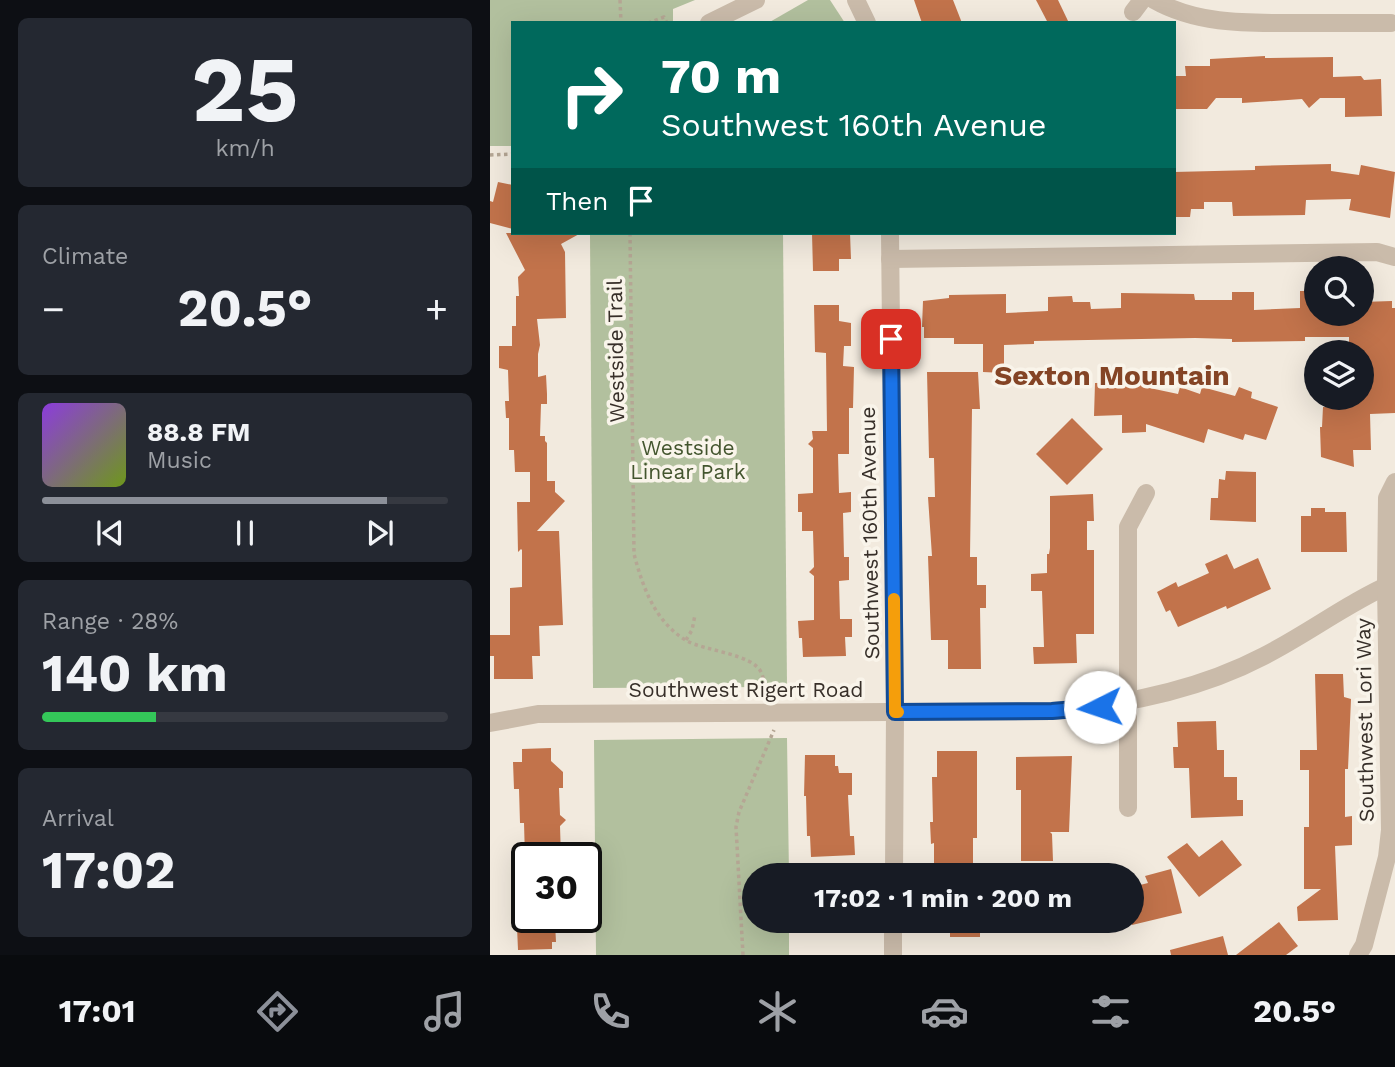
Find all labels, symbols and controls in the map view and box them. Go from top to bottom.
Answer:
text: 25 [191,36,299,143]
text: 70 m [661,47,781,105]
icon: right [546,49,637,140]
text: Southwest 160th Avenue [661,106,1047,144]
text: km/h [215,135,275,162]
icon: arrive [622,182,660,220]
text: Then [546,186,608,216]
text: Climate [42,243,128,270]
map controls [1304,256,1374,410]
button: search [1304,256,1374,326]
text: 20.5° [177,278,313,339]
street label: Westside Trail [602,279,629,423]
text: − [42,287,65,331]
text: + [425,287,448,331]
pin [861,309,921,369]
icon: arrive [872,320,910,358]
button: layers [1304,340,1374,410]
district label: Sexton Mountain [994,359,1230,392]
street label: Southwest 160th Avenue [855,406,884,660]
text: 88.8 FM [147,417,250,447]
park label: Westside Linear Park [630,435,746,484]
text: Music [147,447,212,474]
icon: previous [91,514,129,552]
icon: pause [226,514,264,552]
icon: next [361,514,399,552]
text: Range · 28% [42,608,178,635]
street label: Southwest Lori Way [1350,618,1379,822]
text: 140 km [42,643,228,704]
position arrow [1063,670,1137,744]
street label: Southwest Rigert Road [629,677,863,702]
text: Arrival [42,805,114,832]
text: 17:02 [42,840,175,901]
speed limit sign: 30 [511,842,602,933]
text: 17:02 · 1 min · 200 m [814,883,1072,913]
icon: directions [253,987,302,1036]
icon: music [420,987,469,1036]
icon: phone [586,987,635,1036]
icon: climate [753,987,802,1036]
icon: car [920,987,969,1036]
icon: filters [1086,987,1135,1036]
text: 17:01 [59,992,136,1030]
text: 20.5° [1253,992,1336,1030]

